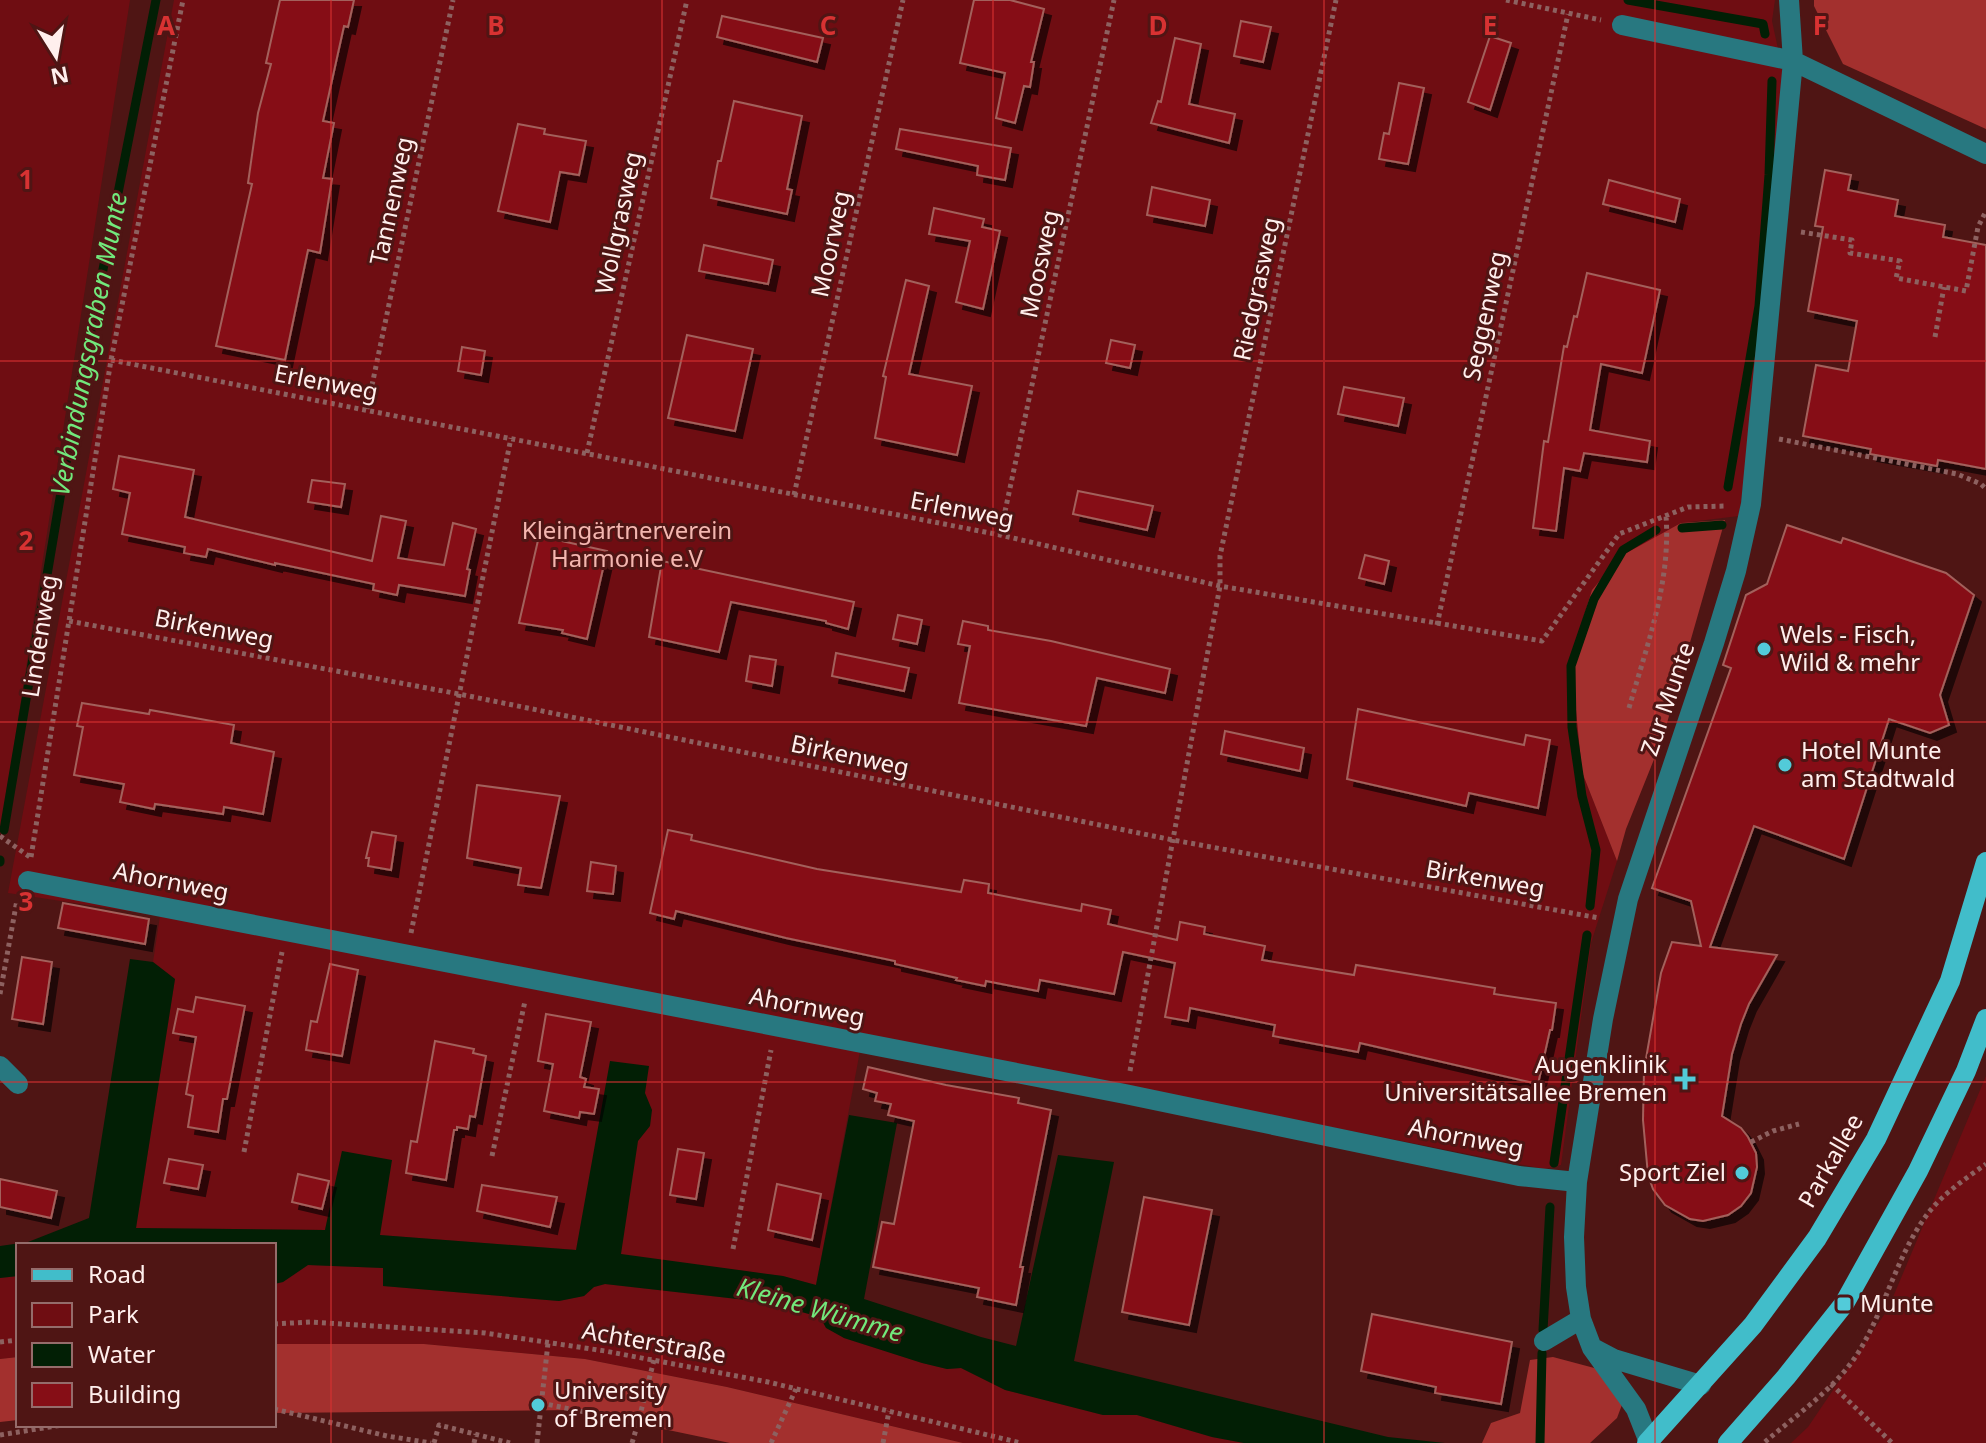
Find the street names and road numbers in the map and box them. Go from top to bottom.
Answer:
street label: Tannenweg [361,134,420,268]
street label: Wollgrasweg [586,148,649,297]
street label: Moorweg [802,187,857,300]
street label: Moosweg [1011,207,1066,321]
street label: Riedgrasweg [1224,214,1287,363]
street label: Seggenweg [1454,248,1513,384]
street label: Erlenweg [272,355,381,408]
street label: Erlenweg [908,482,1017,535]
street label: Lindenweg [13,572,65,700]
street label: Birkenweg [152,600,276,655]
street label: Zur Munte [1632,637,1701,760]
street label: Birkenweg [788,726,912,783]
street label: Birkenweg [1423,851,1547,904]
street label: Ahornweg [111,853,232,908]
street label: Ahornweg [747,978,868,1033]
street label: Parkallee [1790,1107,1870,1213]
street label: Ahornweg [1406,1109,1527,1164]
street label: Achterstraße [580,1313,729,1370]

